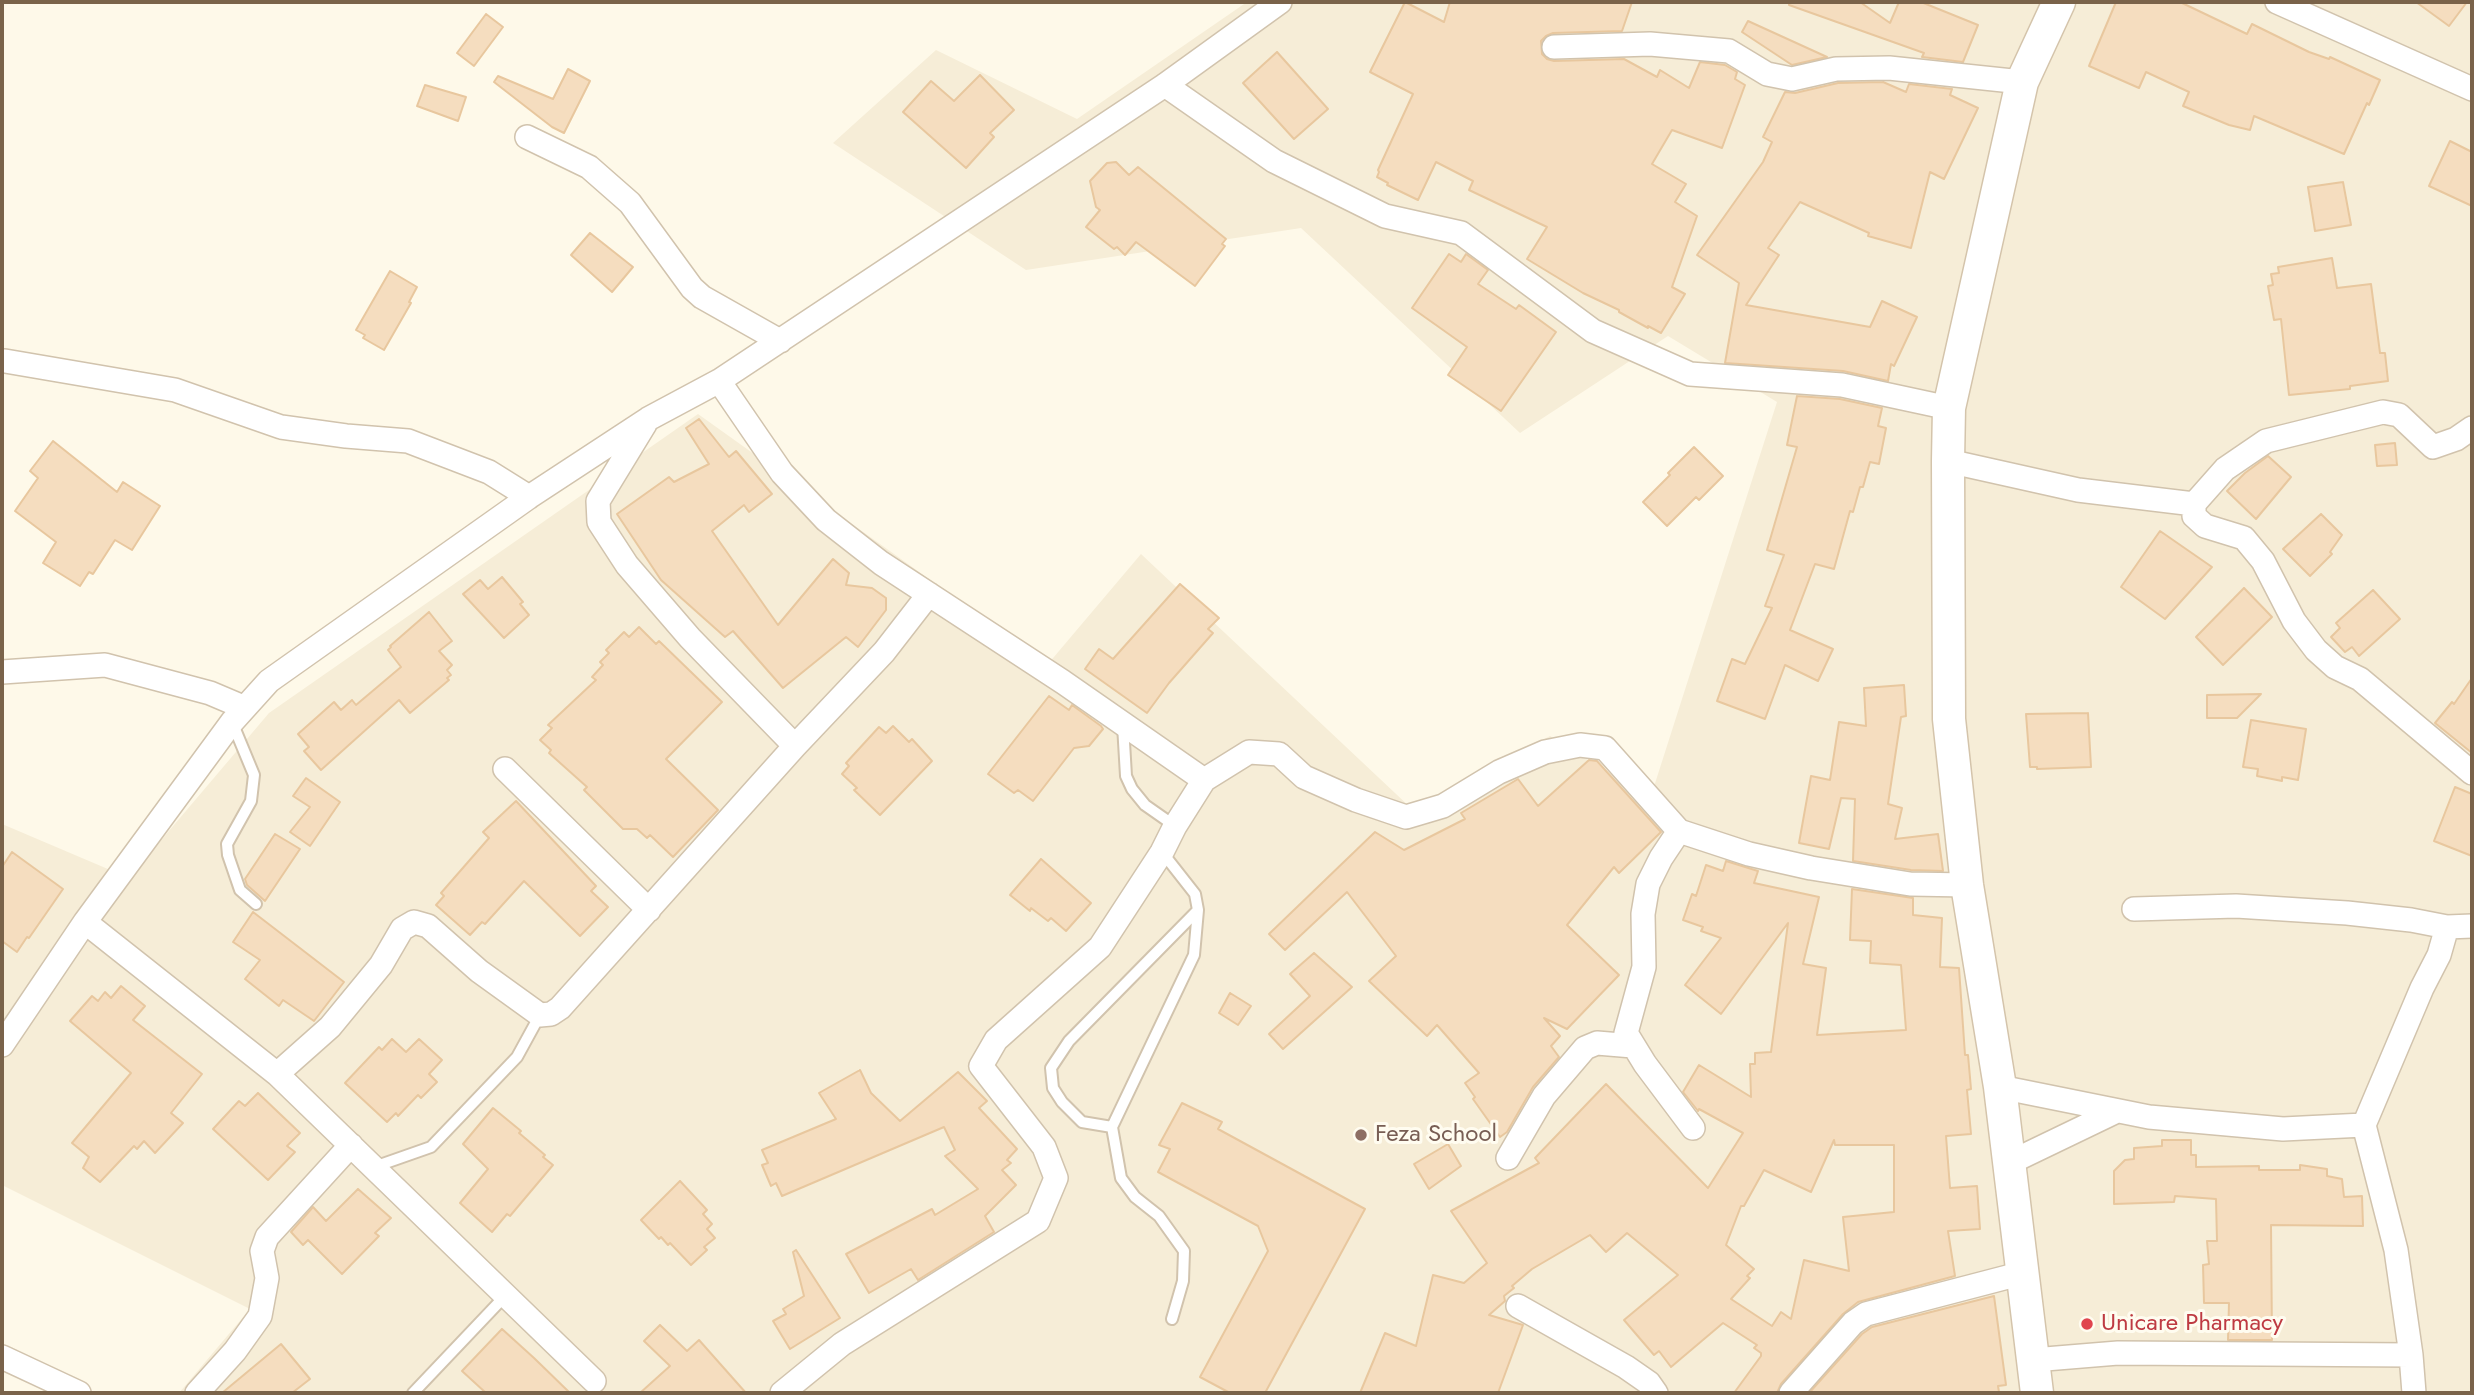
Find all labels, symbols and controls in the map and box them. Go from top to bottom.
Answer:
place label: Feza School [1375,1121,1497,1149]
marker: Feza School [1353,1127,1369,1143]
place label: Unicare Pharmacy [2101,1310,2283,1338]
marker: Unicare Pharmacy [2079,1316,2095,1332]

